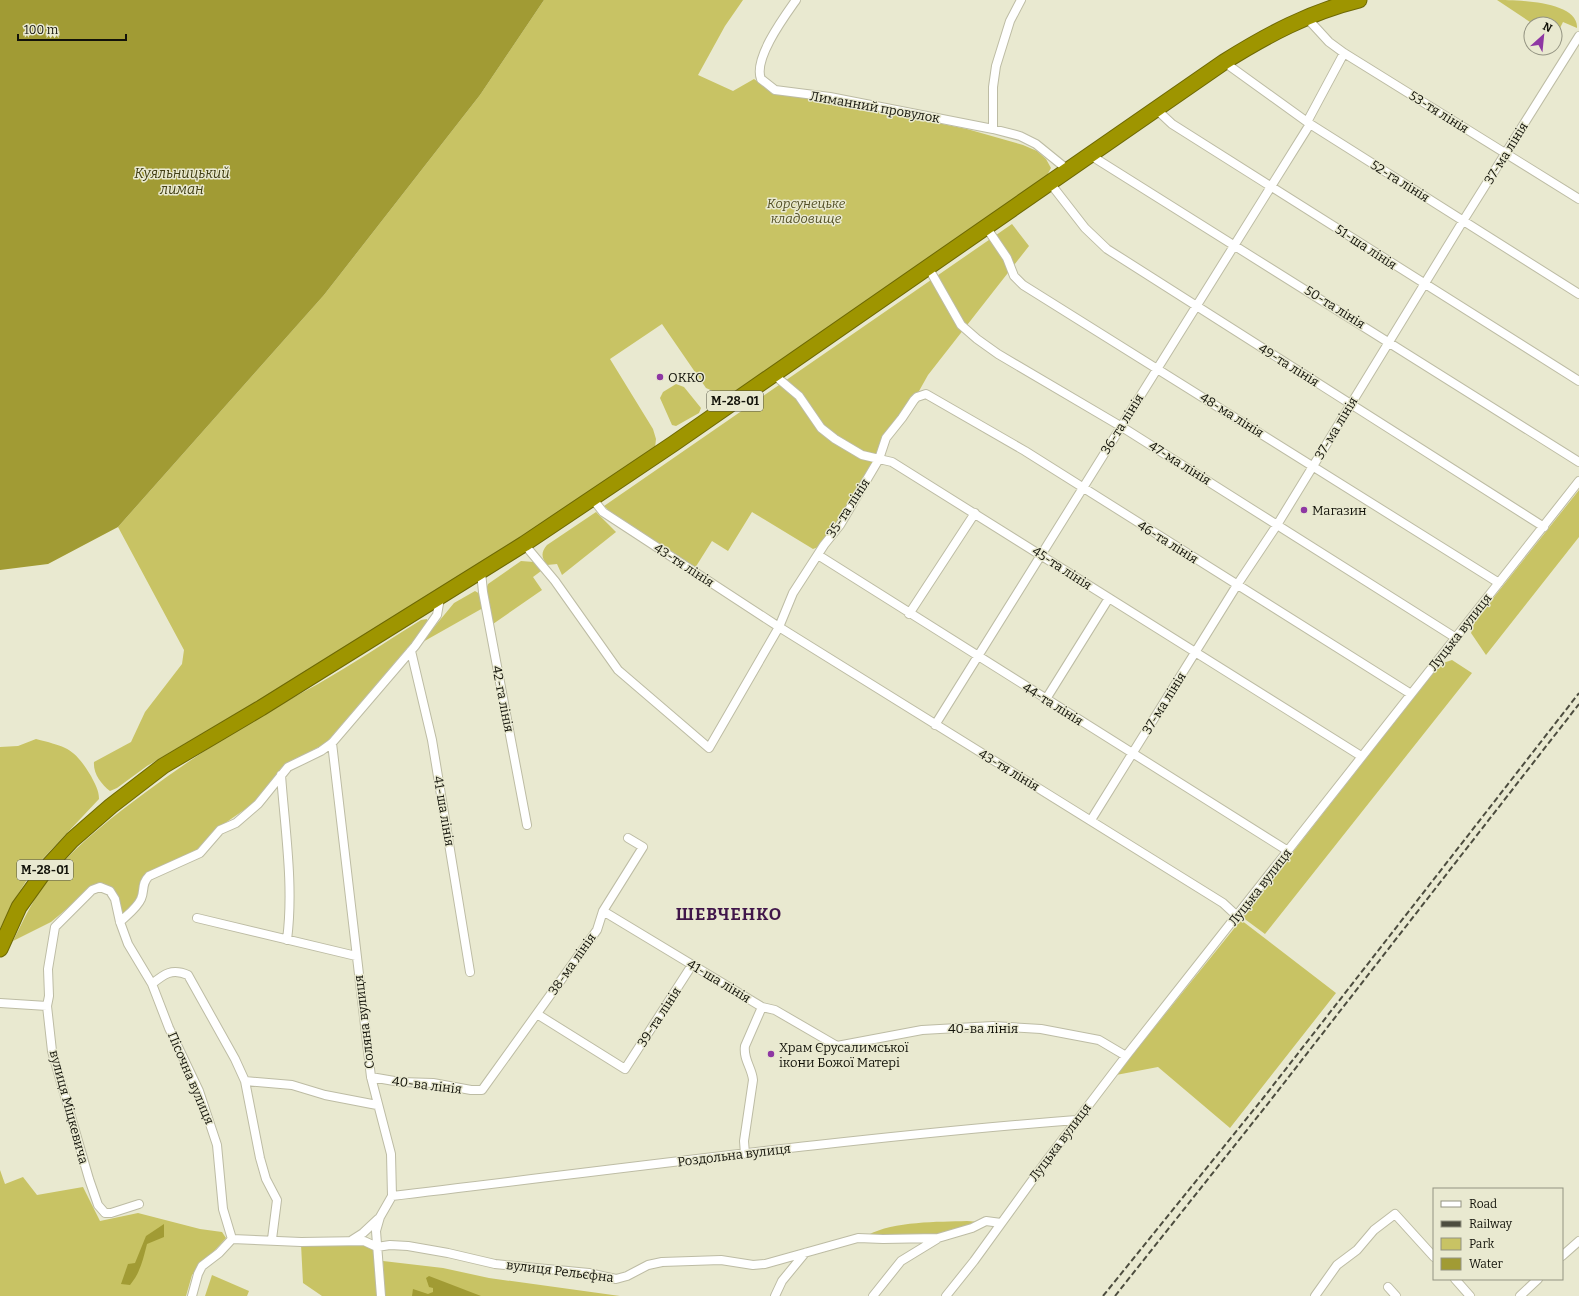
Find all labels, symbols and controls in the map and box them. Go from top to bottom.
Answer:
scale bar [18,16,126,42]
north arrow [1523,16,1563,56]
text: N [1541,20,1554,35]
text: 100 m [24,23,59,37]
street label: Лиманний провулок [809,88,942,126]
street label: 53-тя лінія [1406,88,1472,136]
street label: 37-ма лінія [1481,119,1531,187]
street label: 52-га лінія [1368,157,1432,205]
water label: Куяльницький лиман [134,165,230,198]
park label: Корсунецьке кладовище [767,196,846,226]
street label: 51-ша лінія [1332,222,1400,272]
street label: 50-та лінія [1302,282,1368,332]
street label: 49-та лінія [1256,341,1322,389]
place label: ОККО [668,370,705,385]
marker: ОККО [655,372,665,382]
street label: 48-ма лінія [1197,390,1267,440]
road number: М-28-01 [707,391,763,411]
street label: 36-та лінія [1098,391,1146,457]
street label: 37-ма лінія [1312,394,1360,462]
street label: 47-ма лінія [1146,438,1214,488]
street label: 35-та лінія [823,476,873,540]
place label: Магазин [1312,503,1367,518]
marker: Магазин [1299,505,1309,515]
street label: 46-та лінія [1135,518,1201,566]
street label: 43-тя лінія [651,540,717,590]
street label: 45-та лінія [1029,543,1095,593]
street label: Луцька вулиця [1425,591,1495,673]
street label: 42-га лінія [489,665,517,733]
street label: 37-ма лінія [1139,669,1189,737]
street label: 44-та лінія [1020,679,1086,729]
street label: 43-тя лінія [976,746,1042,794]
street label: 41-ша лінія [430,775,458,847]
street label: Луцька вулиця [1225,846,1295,928]
road number: М-28-01 [17,860,73,880]
district label: ШЕВЧЕНКО [676,904,782,925]
street label: 38-ма лінія [545,930,599,998]
street label: 41-ша лінія [685,956,753,1006]
street label: Соляна вулиця [351,974,377,1070]
street label: 39-та лінія [634,984,684,1050]
street label: 40-ва лінія [948,1021,1018,1036]
street label: Пісочна вулиця [165,1029,217,1127]
place label: Храм Єрусалимської ікони Божої Матері [779,1040,909,1070]
street label: вулиця Міцкевича [47,1048,91,1166]
marker: Храм Єрусалимської ікони Божої Матері [766,1049,776,1059]
street label: 40-ва лінія [391,1073,463,1097]
street label: Луцька вулиця [1026,1100,1094,1184]
street label: Роздольна вулиця [676,1141,792,1169]
legend [1433,1188,1563,1280]
text: Road [1469,1197,1497,1211]
text: Railway [1469,1217,1513,1231]
text: Park [1469,1237,1495,1251]
street label: вулиця Рельєфна [505,1257,615,1285]
text: Water [1469,1257,1504,1271]

